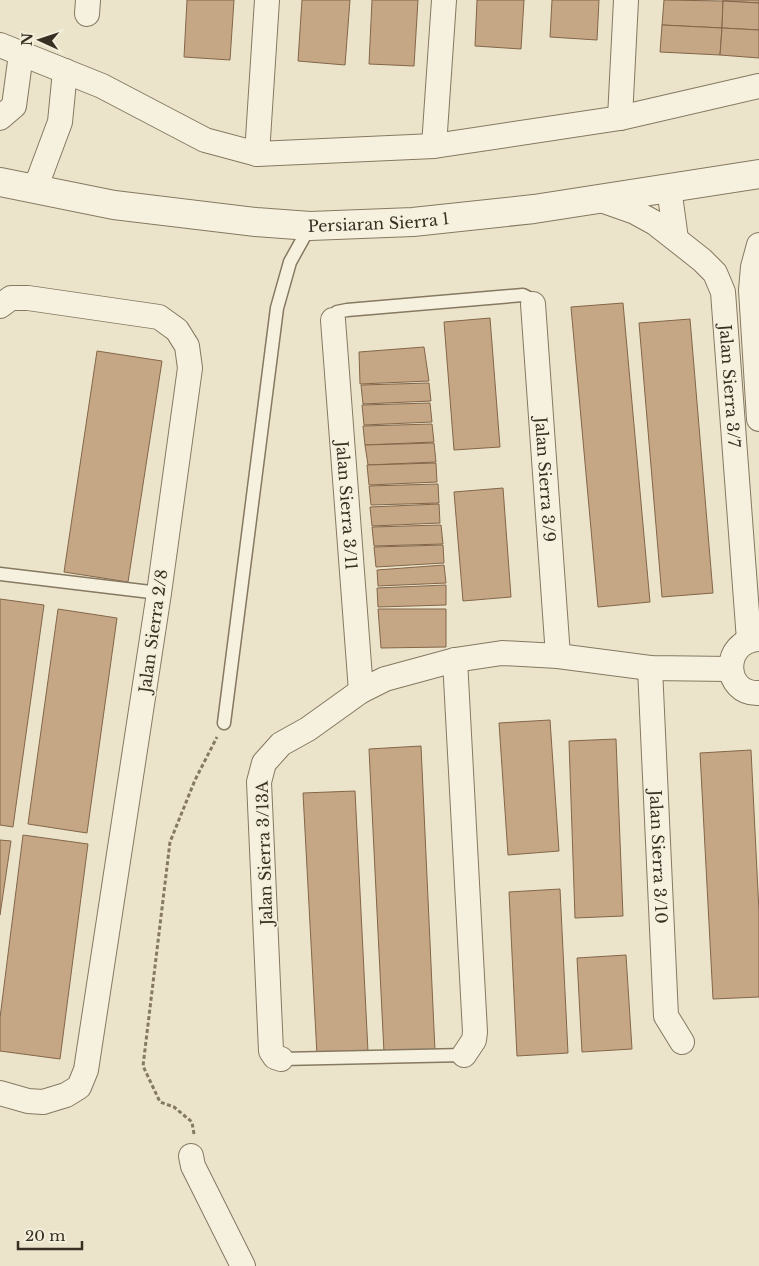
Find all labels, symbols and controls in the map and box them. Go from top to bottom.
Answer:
north arrow [15,15,65,65]
text: N [18,32,36,46]
street label: Persiaran Sierra 1 [307,208,450,236]
street label: Jalan Sierra 3/7 [715,322,745,449]
street label: Jalan Sierra 3/9 [531,414,560,543]
street label: Jalan Sierra 3/11 [332,438,362,571]
street label: Jalan Sierra 2/8 [134,568,172,696]
street label: Jalan Sierra 3/13A [251,780,277,927]
street label: Jalan Sierra 3/10 [646,788,672,924]
scale bar [18,1218,81,1250]
text: 20 m [25,1226,65,1245]

